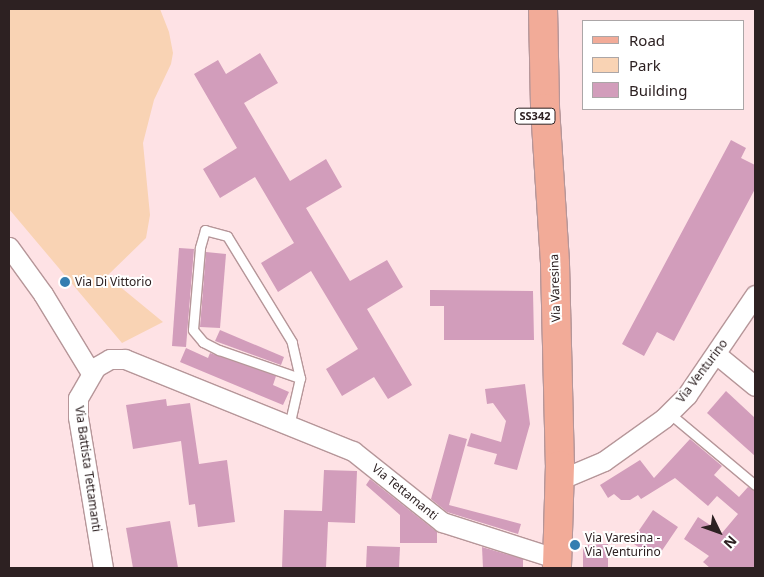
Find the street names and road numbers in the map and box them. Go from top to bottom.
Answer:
road number: SS342 [514,108,556,124]
street label: Via Varesina [547,254,563,322]
street label: Via Venturino [673,336,731,406]
street label: Via Battista Tettamanti [72,405,104,533]
street label: Via Tettamanti [369,461,441,523]

